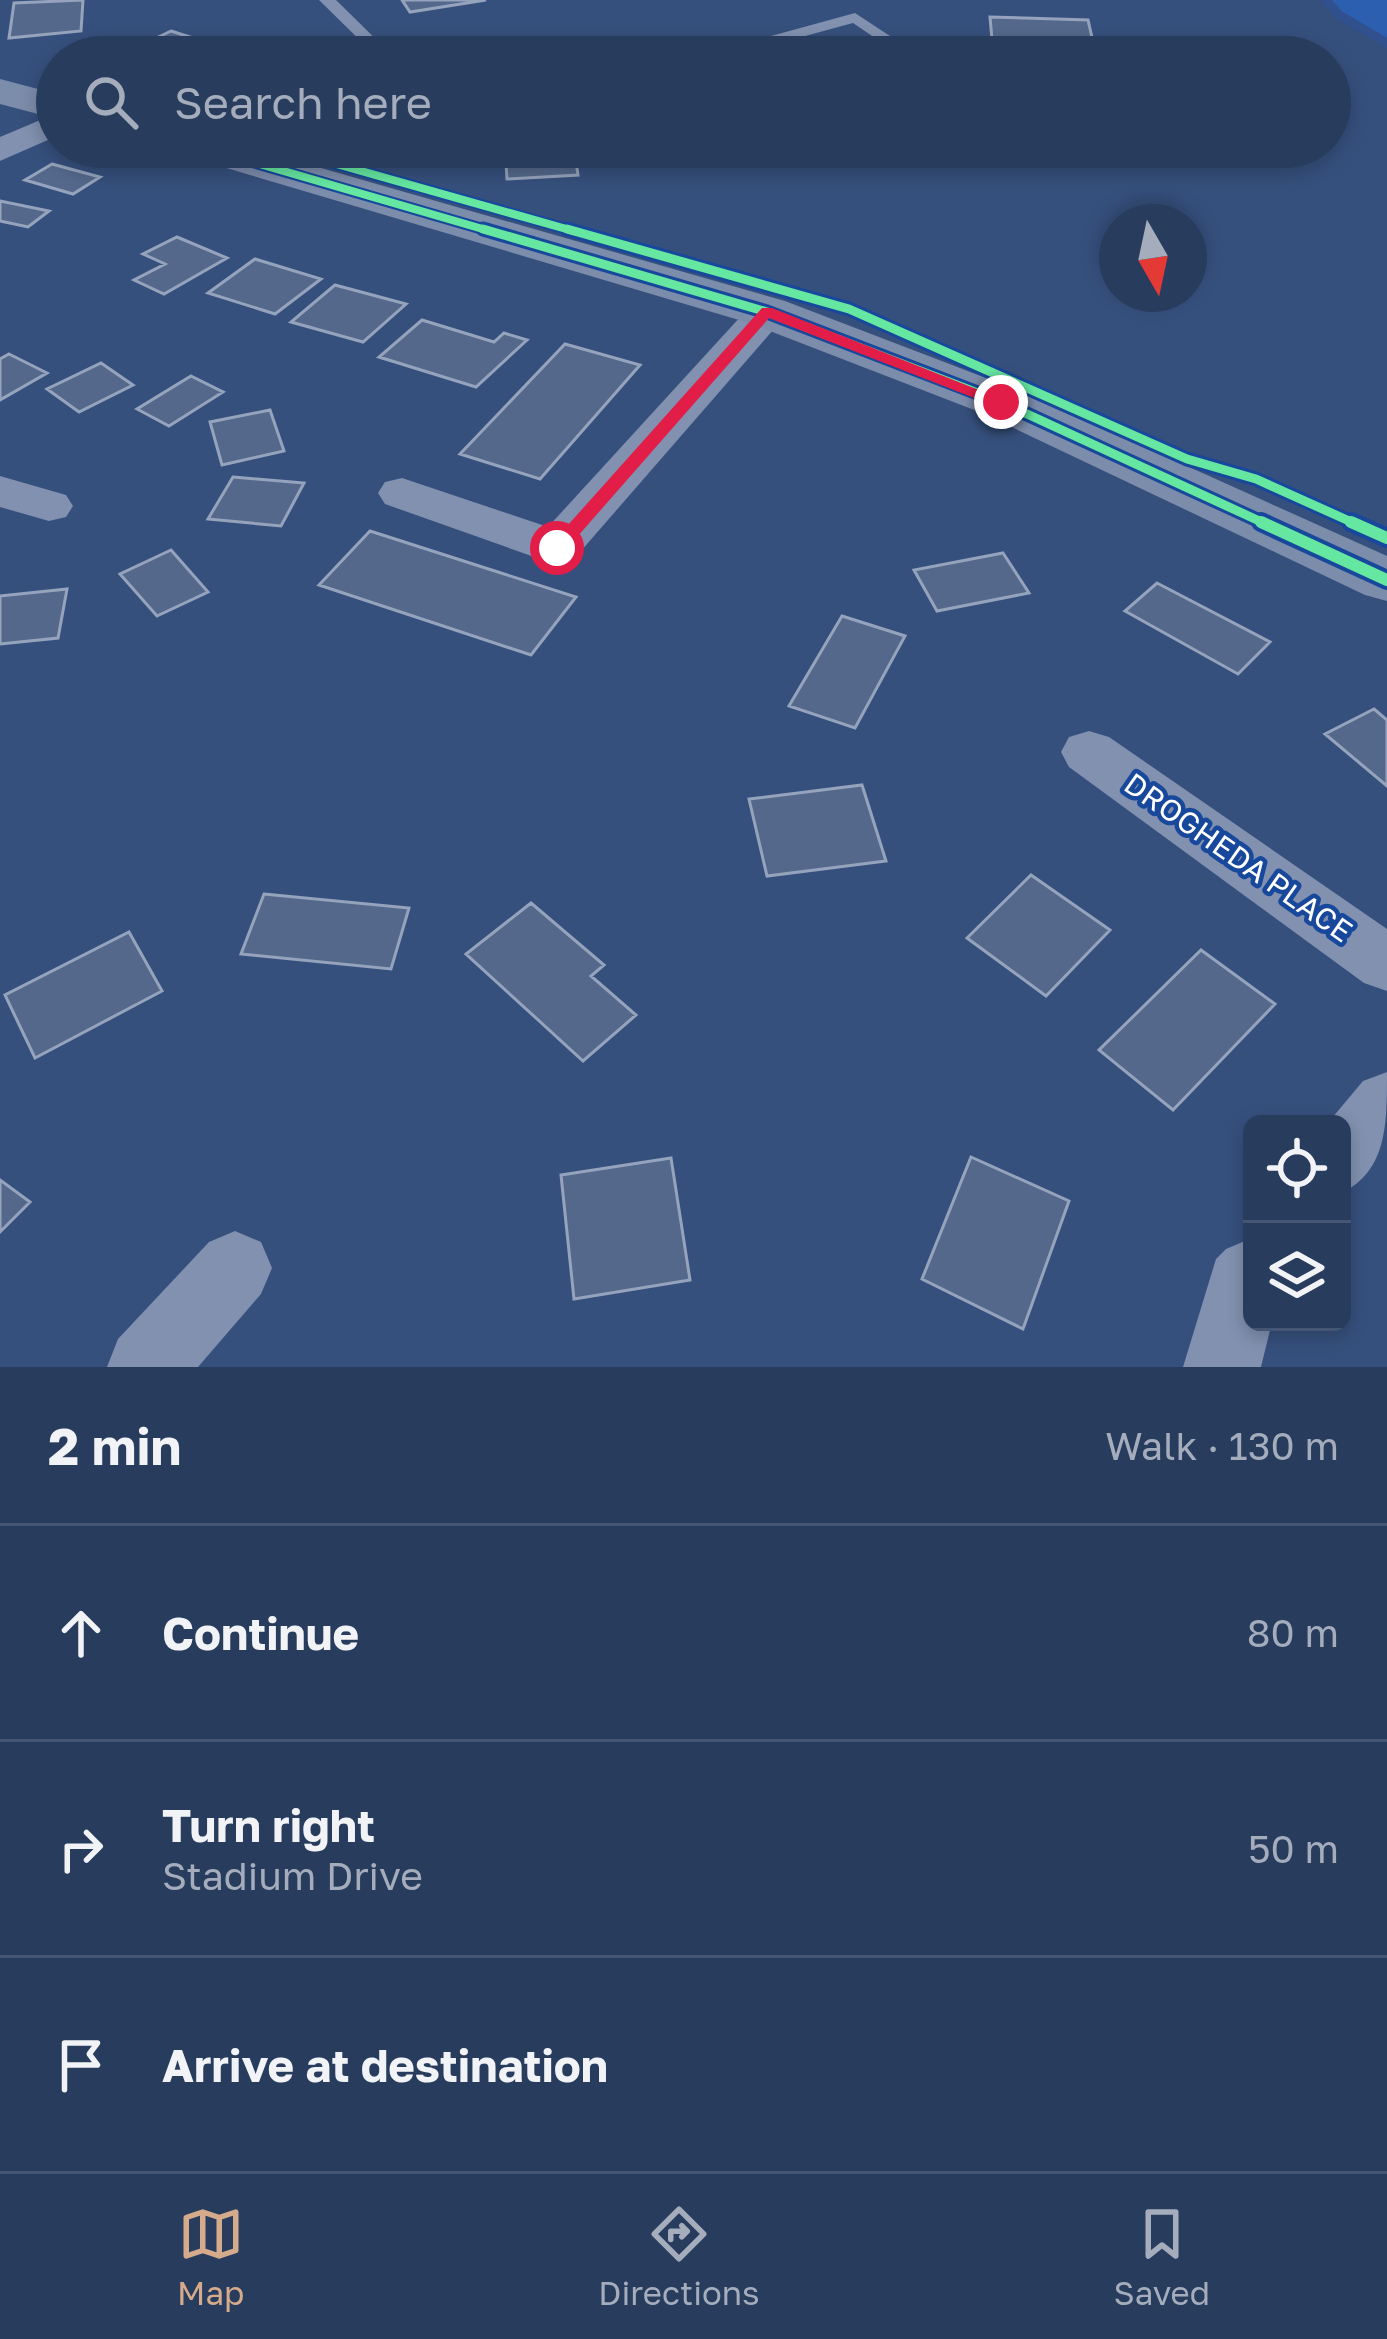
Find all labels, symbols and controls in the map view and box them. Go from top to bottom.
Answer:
search box [36,36,1351,168]
icon: search [78,69,144,135]
text: Search here [174,75,432,129]
north arrow [1099,204,1207,312]
route end [974,375,1028,429]
route start [530,521,584,575]
street label: DROGHEDA PLACE [1118,765,1359,949]
map controls [1243,1115,1351,1331]
button: locate [1243,1115,1351,1223]
button: layers [1243,1223,1351,1331]
text: 2 min [48,1415,181,1476]
text: Walk · 130 m [1105,1422,1339,1469]
icon: ahead [48,1600,114,1666]
text: Continue [162,1606,359,1660]
text: 80 m [1247,1609,1339,1656]
text: Turn right [162,1798,375,1852]
icon: right [48,1816,114,1882]
text: 50 m [1248,1825,1339,1872]
text: Stadium Drive [162,1852,423,1899]
icon: arrive [48,2032,114,2098]
text: Arrive at destination [162,2038,608,2092]
tab: Map [177,2201,244,2312]
tab: Directions [598,2201,760,2312]
tab: Saved [1114,2201,1210,2312]

